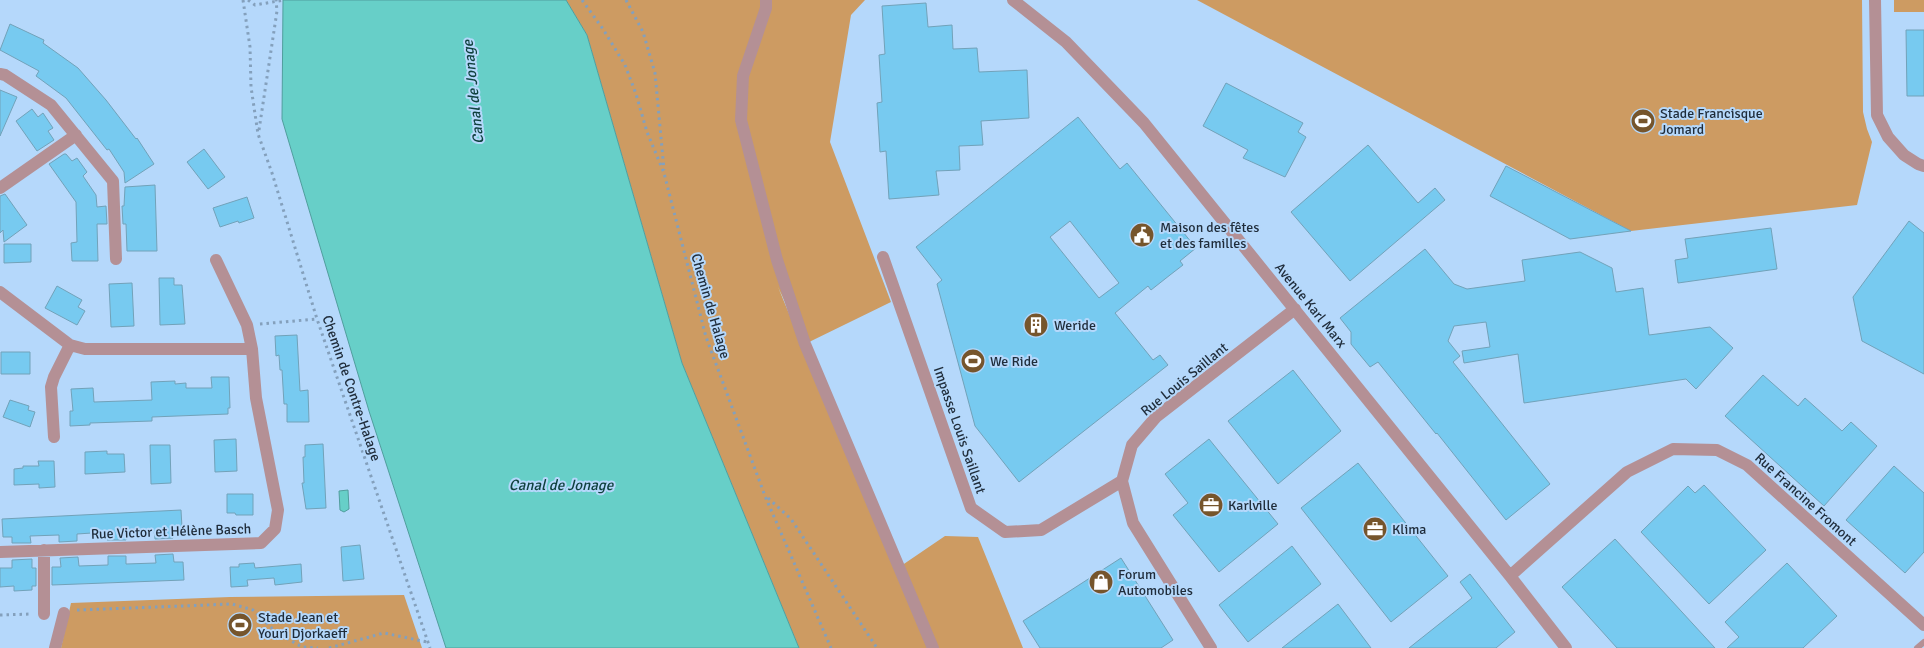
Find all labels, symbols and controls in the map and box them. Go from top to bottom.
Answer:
water label: Canal de Jonage [458,38,487,145]
place label: Stade Francisque Jomard [1660,105,1763,138]
sports icon: Stade Francisque Jomard [1630,108,1656,134]
place label: Maison des fêtes et des familles [1160,219,1259,252]
public building icon: Maison des fêtes et des familles [1129,222,1155,248]
street label: Chemin de Halage [687,252,734,361]
street label: Avenue Karl Marx [1271,259,1351,352]
building icon: Weride [1023,312,1049,338]
street label: Chemin de Contre-Halage [319,313,385,463]
place label: Weride [1054,317,1096,334]
street label: Rue Louis Saillant [1137,339,1231,420]
sports icon: We Ride [960,348,986,374]
place label: We Ride [990,353,1038,370]
street label: Impasse Louis Saillant [930,364,989,496]
street label: Rue Francine Fromont [1751,449,1860,550]
water label: Canal de Jonage [509,476,615,494]
office icon: Karlville [1198,492,1224,518]
place label: Karlville [1228,497,1278,514]
office icon: Klima [1362,516,1388,542]
street label: Rue Victor et Hélène Basch [90,520,252,543]
place label: Klima [1392,521,1426,538]
place label: Forum Automobiles [1118,566,1193,599]
shop icon: Forum Automobiles [1088,569,1114,595]
place label: Stade Jean et Youri Djorkaeff [258,609,348,642]
sports icon: Stade Jean et Youri Djorkaeff [227,612,253,638]

